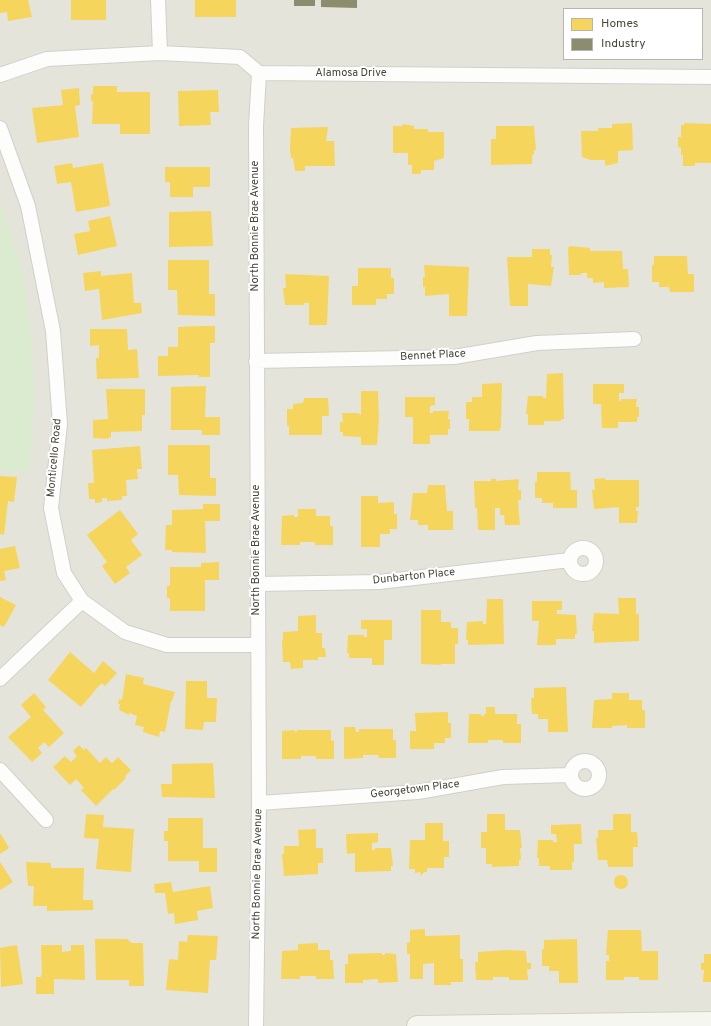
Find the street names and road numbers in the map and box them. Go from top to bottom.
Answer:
street label: Alamosa Drive [315,67,387,81]
street label: North Bonnie Brae Avenue [249,161,263,291]
street label: Bennet Place [400,348,466,364]
street label: Monticello Road [45,418,65,498]
street label: North Bonnie Brae Avenue [250,485,264,615]
street label: Dunbarton Place [372,566,456,588]
street label: Georgetown Place [370,778,460,802]
street label: North Bonnie Brae Avenue [250,808,266,940]

